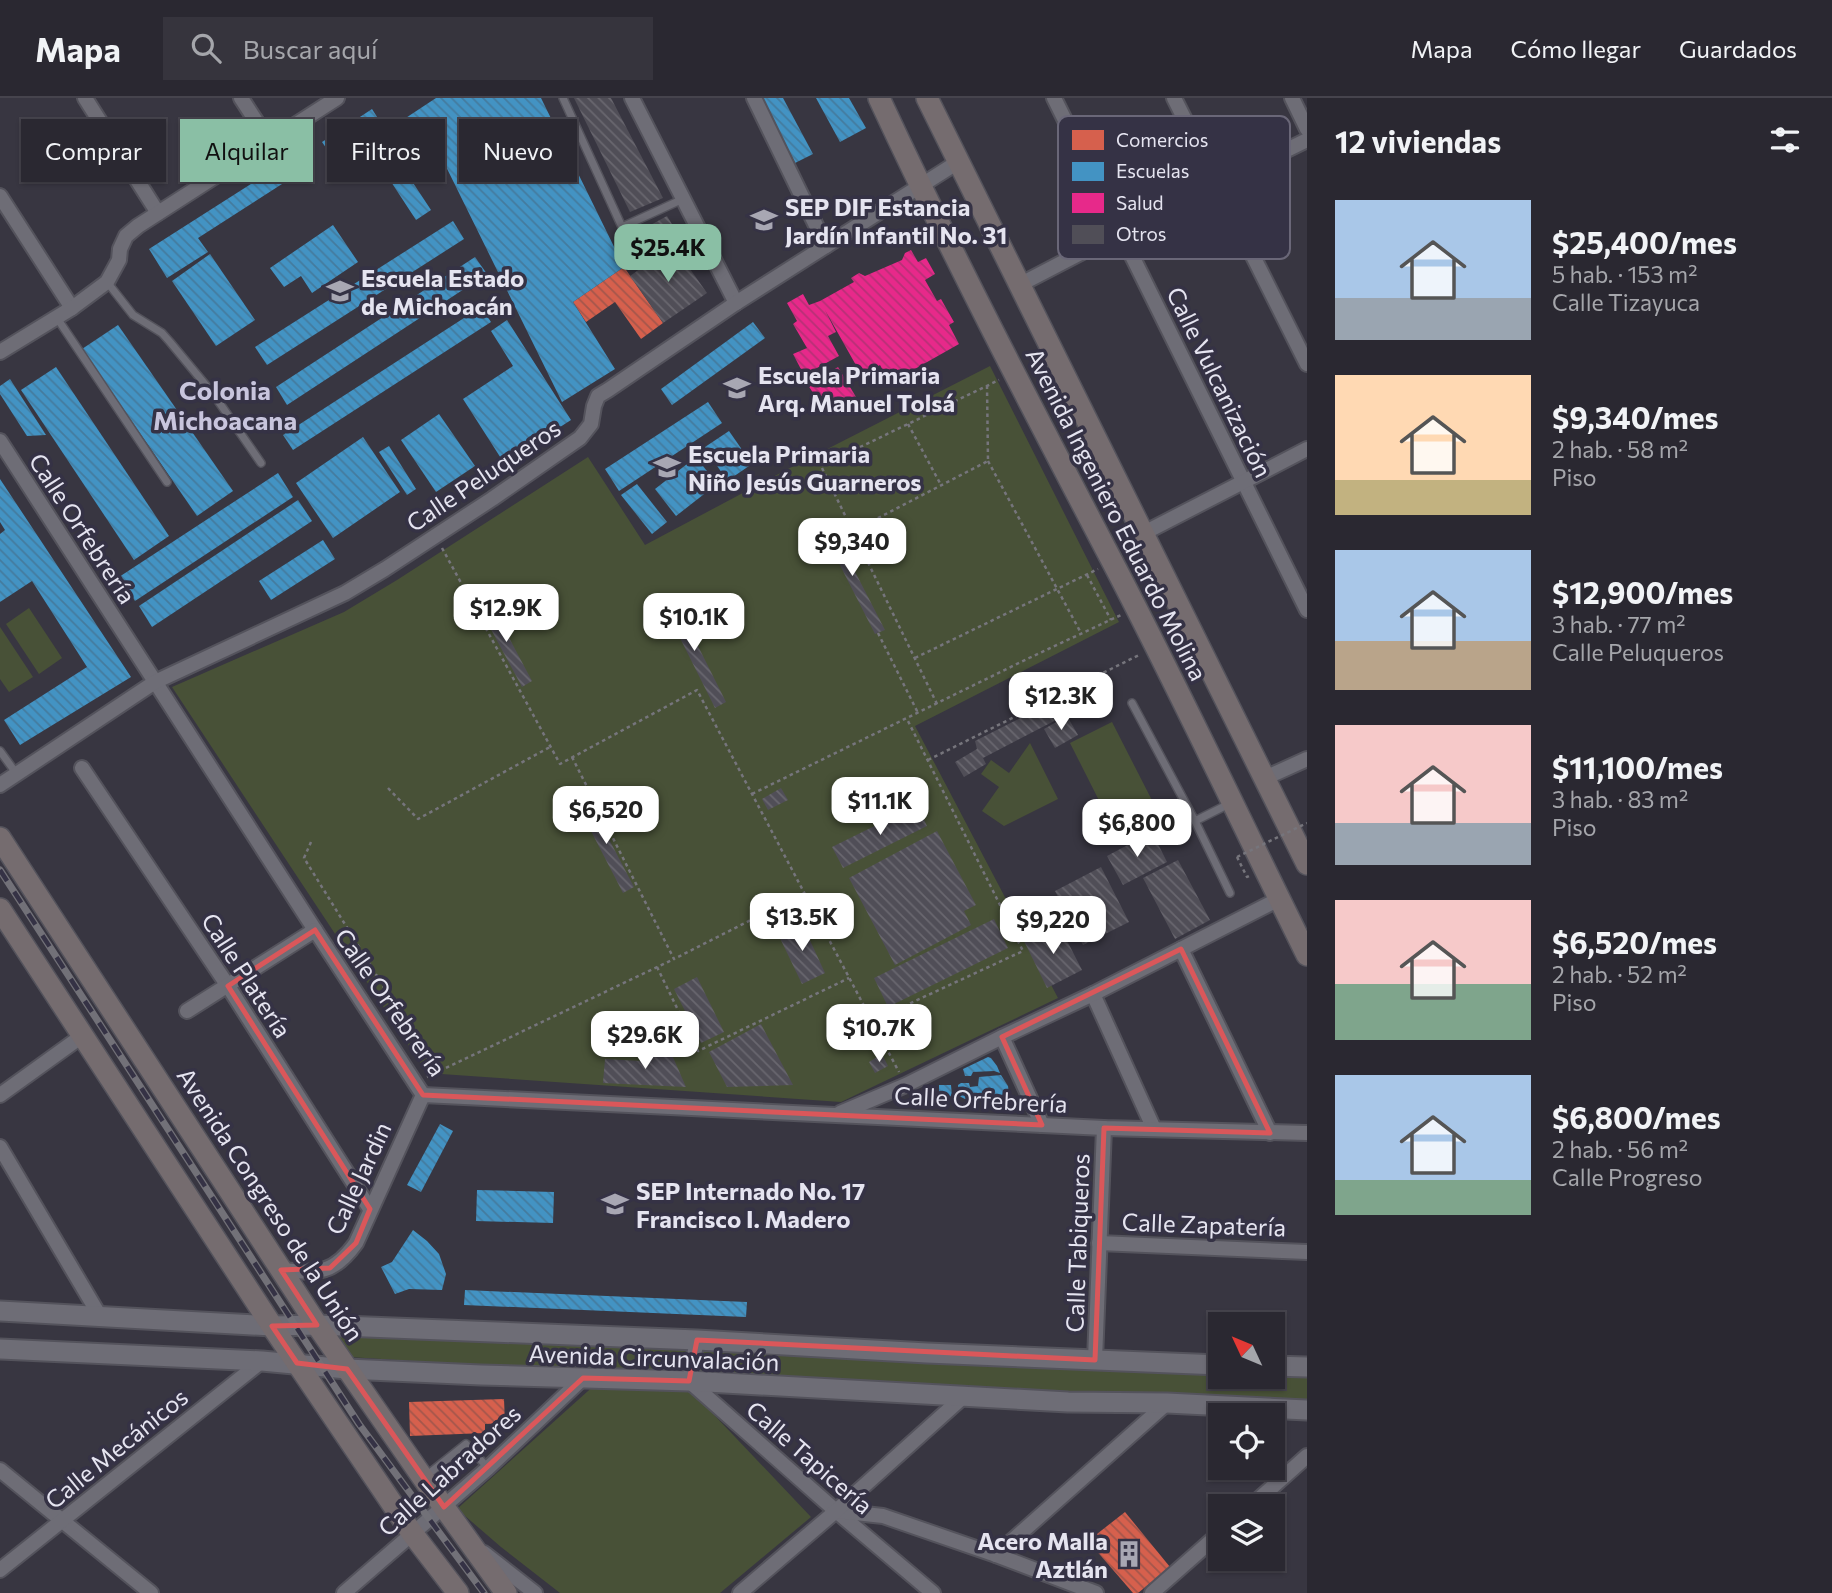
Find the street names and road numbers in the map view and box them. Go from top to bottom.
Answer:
street label: Calle Vulcanización [1161,282,1279,482]
street label: Avenida Ingeniero Eduardo Molina [1020,343,1214,685]
street label: Calle Peluqueros [400,413,566,537]
street label: Calle Orfebrería [24,447,142,609]
street label: Calle Platería [196,907,298,1043]
street label: Calle Orfebrería [329,923,453,1081]
street label: Avenida Congreso de la Unión [172,1062,370,1346]
street label: Calle Orfebrería [894,1080,1068,1118]
street label: Calle Jardin [319,1117,397,1239]
street label: Calle Tabiqueros [1059,1153,1095,1333]
street label: Calle Zapatería [1121,1207,1287,1241]
street label: Avenida Circunvalación [528,1338,780,1376]
street label: Calle Mecánicos [39,1382,193,1514]
street label: Calle Tapicería [741,1394,879,1520]
street label: Calle Labradores [372,1398,526,1542]

